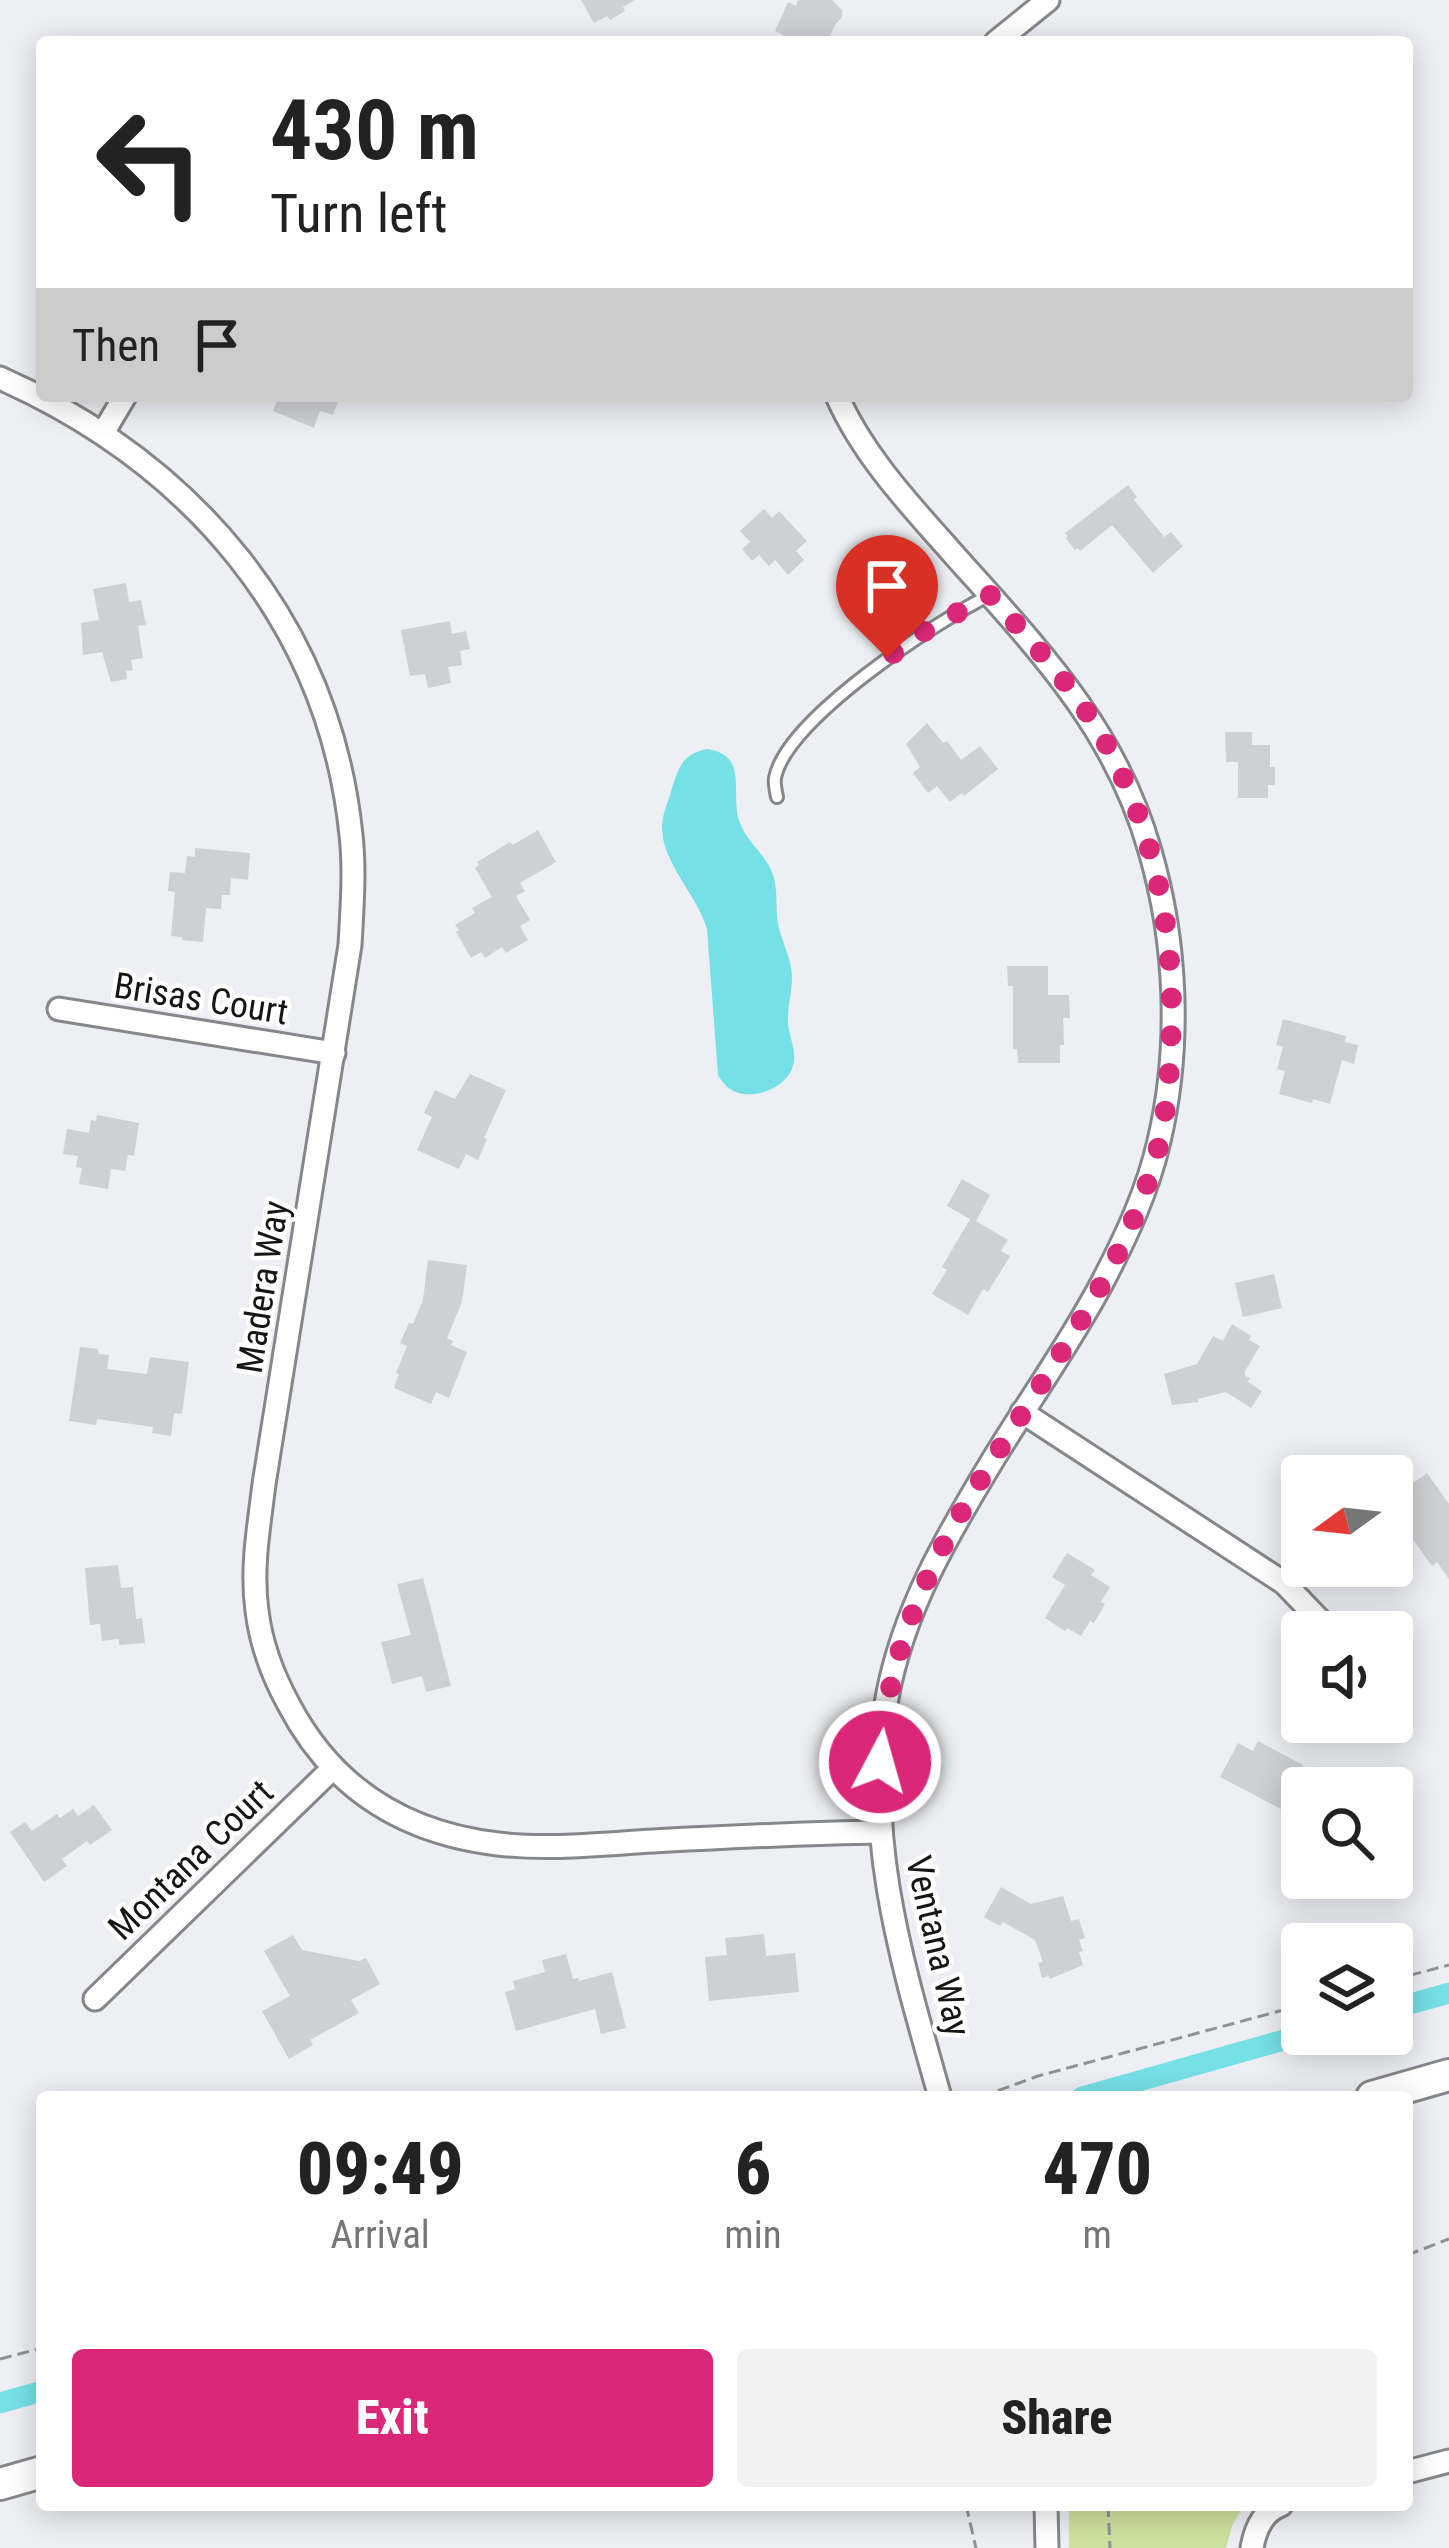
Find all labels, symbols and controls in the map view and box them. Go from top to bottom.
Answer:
text: 430 m [270,81,479,180]
icon: left [72,84,228,240]
text: Turn left [270,182,447,245]
icon: arrive [184,312,250,378]
text: Then [72,319,160,372]
pin [836,535,938,658]
icon: arrive [854,553,920,619]
street label: Brisas Court [111,965,291,1033]
street label: Madera Way [229,1198,297,1376]
north arrow [1281,1455,1413,1587]
map controls [1281,1455,1413,2055]
button: sound [1281,1611,1413,1743]
position arrow [817,1699,943,1825]
button: search [1281,1767,1413,1899]
street label: Montana Court [100,1771,282,1949]
street label: Ventana Way [897,1852,979,2040]
button: layers [1281,1923,1413,2055]
text: 09:49 [297,2127,464,2212]
text: 6 [735,2127,771,2212]
text: 470 [1042,2127,1152,2212]
text: Arrival [331,2212,430,2258]
text: min [724,2212,782,2258]
text: m [1083,2212,1112,2258]
button: Exit [72,2349,713,2487]
button: Share [737,2349,1377,2487]

